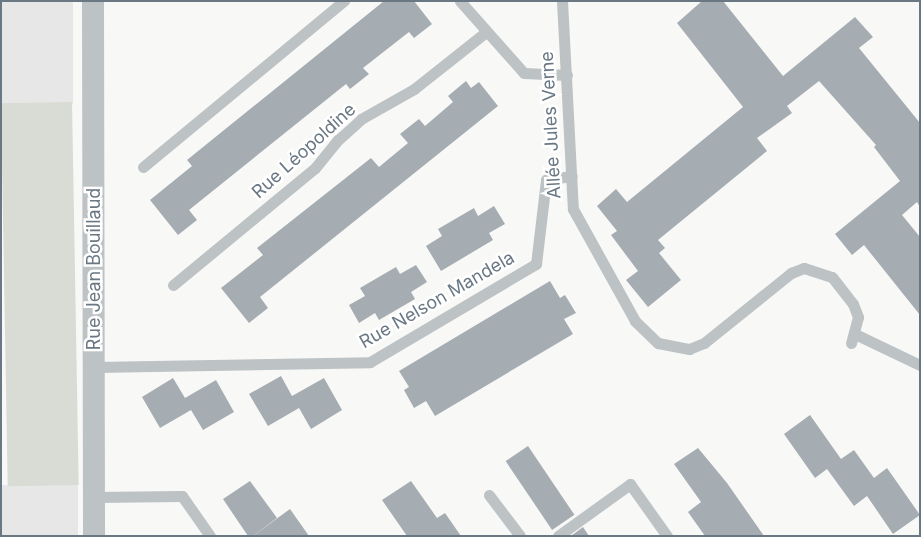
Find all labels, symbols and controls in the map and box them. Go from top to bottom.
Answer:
street label: Allée Jules Verne [536,51,566,199]
street label: Rue Léopoldine [248,99,360,203]
street label: Rue Jean Bouillaud [83,188,105,350]
street label: Rue Nelson Mandela [356,247,518,353]

